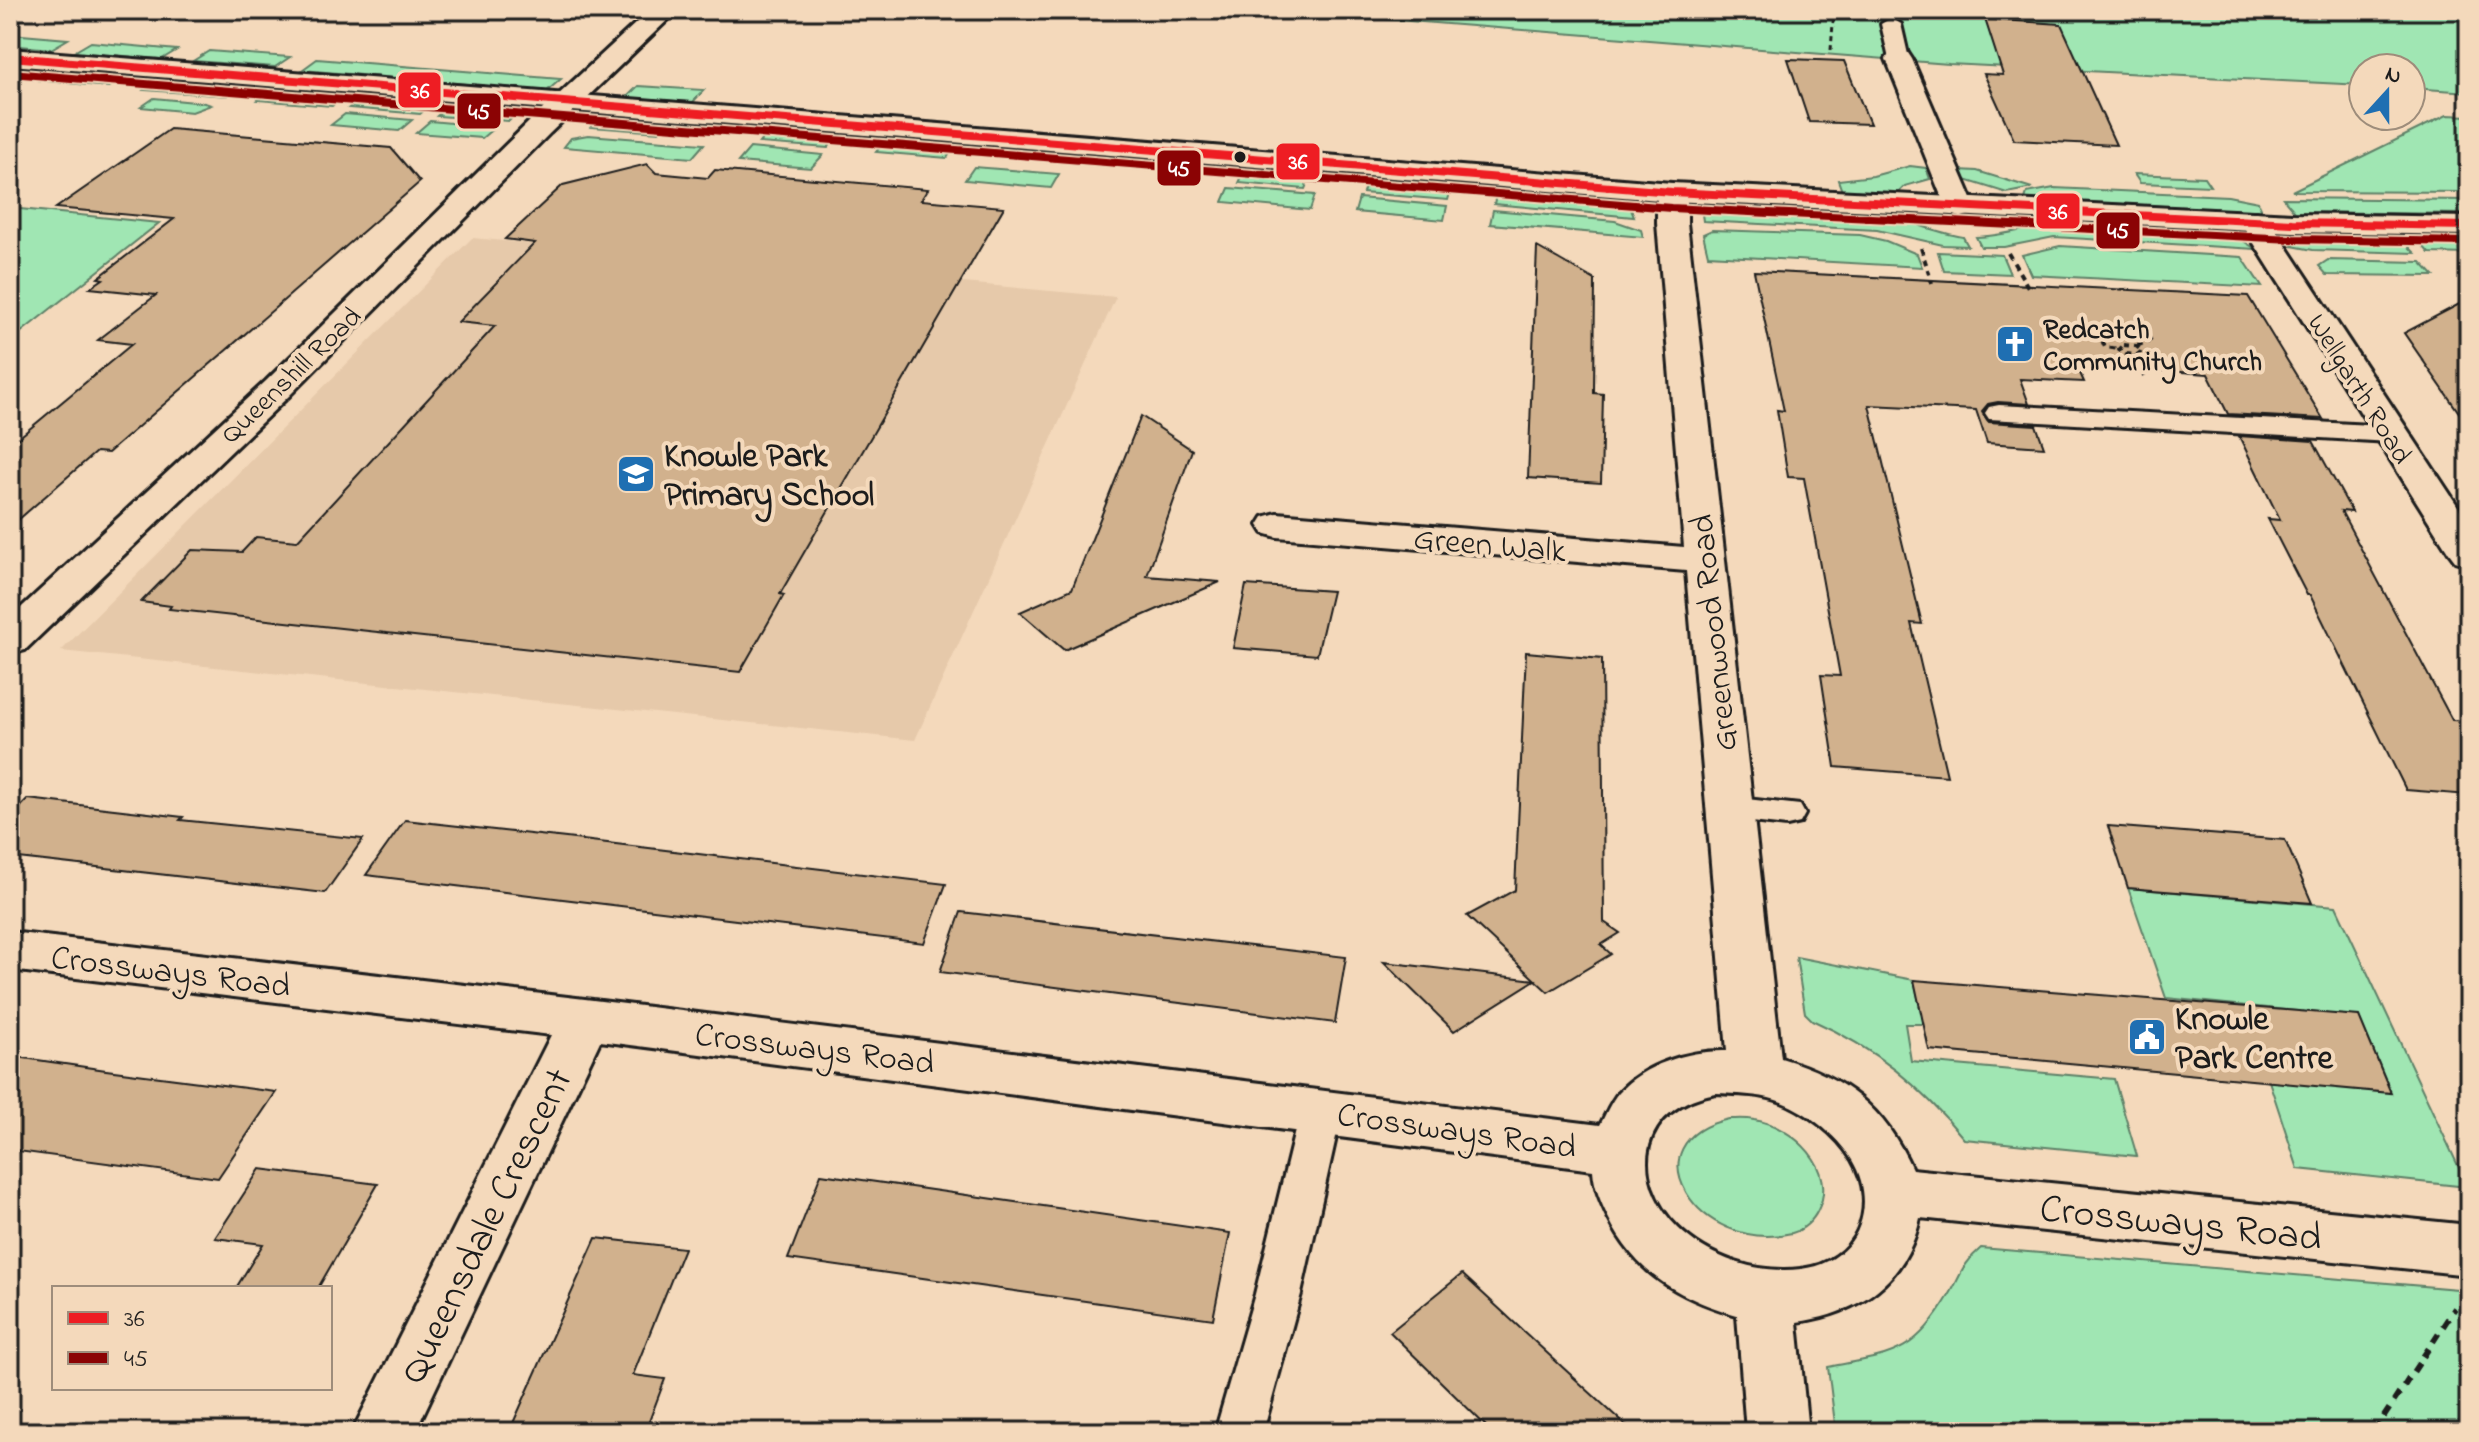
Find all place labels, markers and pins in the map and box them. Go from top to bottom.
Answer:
unlabelled marker [1232,149,1248,165]
place label: Redcatch Community Church [2043,311,2262,384]
church icon: Redcatch Community Church [1994,323,2036,365]
place label: Knowle Park Primary School [664,433,874,523]
school or university icon: Knowle Park Primary School [615,453,657,495]
place label: Knowle Park Centre [2175,996,2334,1085]
public building icon: Knowle Park Centre [2126,1016,2168,1058]

